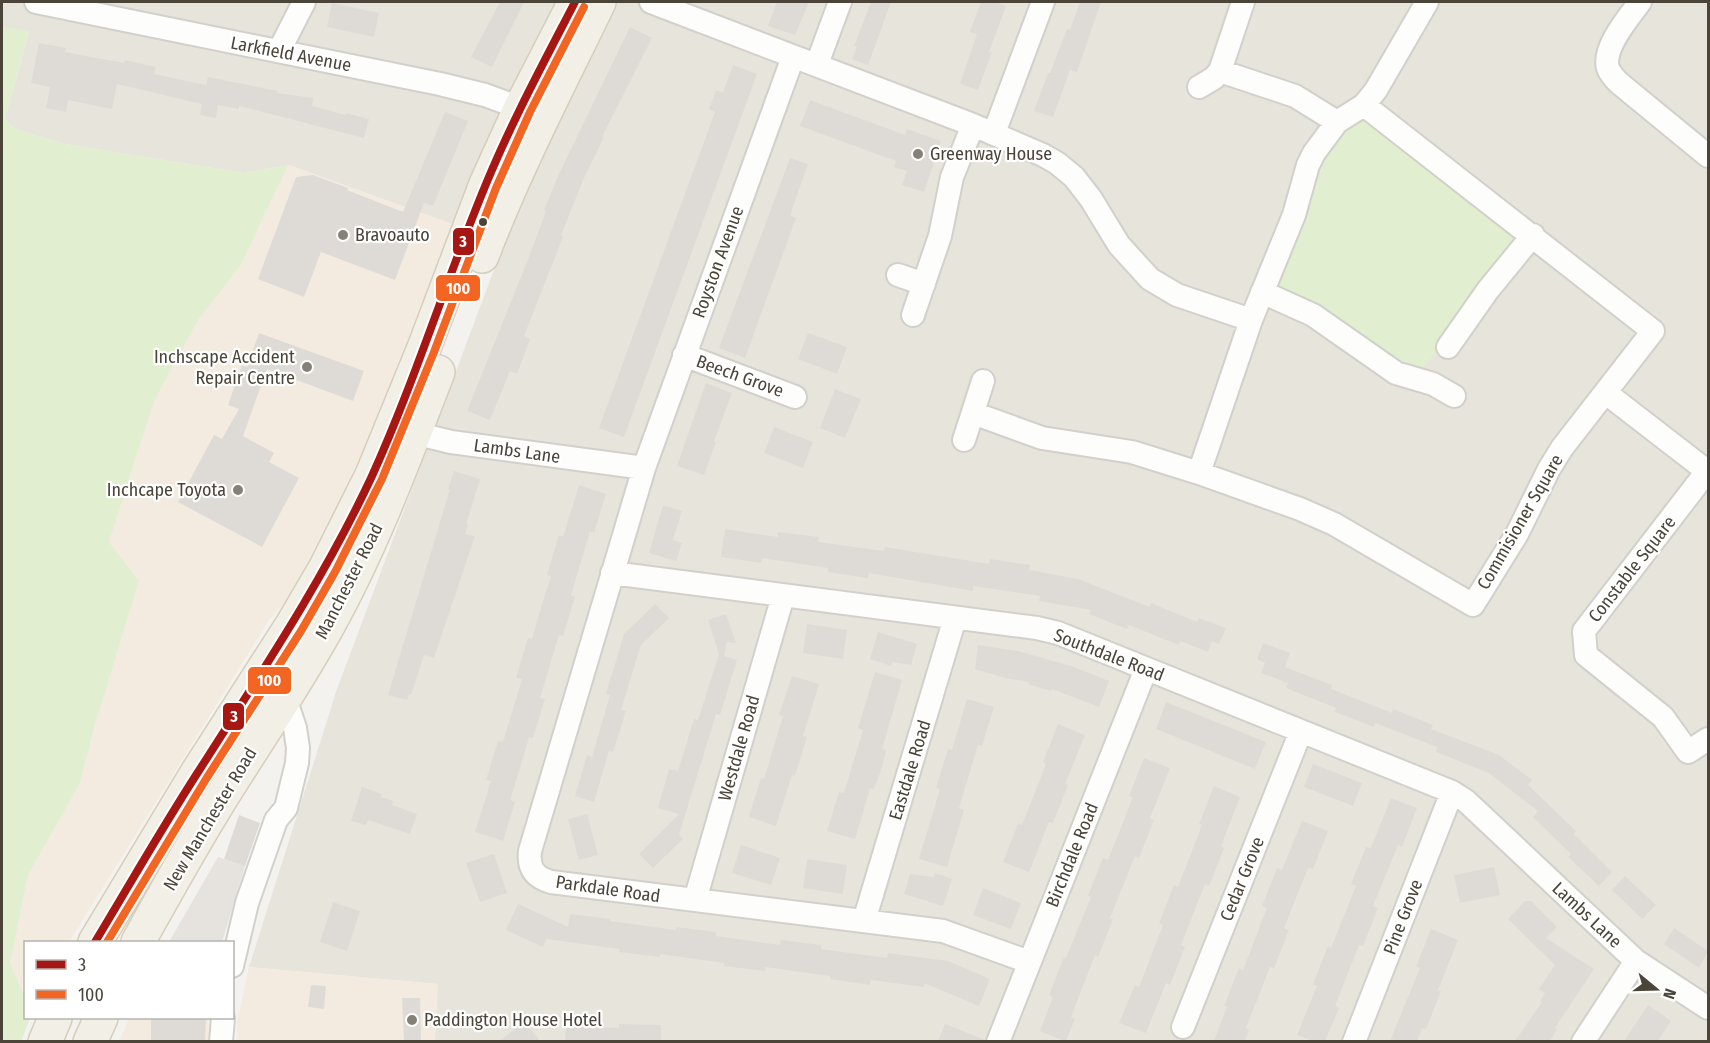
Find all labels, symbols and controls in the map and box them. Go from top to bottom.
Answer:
street label: Larkfield Avenue [229,32,353,76]
place label: Greenway House [930,143,1052,165]
marker: Greenway House [911,147,925,161]
street label: Royston Avenue [688,203,748,321]
unlabelled marker [477,216,489,228]
place label: Bravoauto [355,224,430,246]
line badge: 3 [452,227,475,256]
marker: Bravoauto [336,228,350,242]
text: 3 [458,232,467,251]
line badge: 100 [435,274,481,302]
text: 100 [446,279,470,298]
place label: Inchscape Accident Repair Centre [154,346,295,389]
street label: Beech Grove [693,350,787,402]
marker: Inchscape Accident Repair Centre [300,360,314,374]
street label: Lambs Lane [472,434,562,468]
street label: Commisioner Square [1472,450,1568,594]
place label: Inchcape Toyota [107,479,226,501]
marker: Inchcape Toyota [231,483,245,497]
street label: Constable Square [1584,511,1680,627]
street label: Manchester Road [310,519,388,643]
street label: Southdale Road [1051,624,1167,686]
line badge: 100 [247,666,292,695]
text: 100 [257,671,281,690]
street label: Westdale Road [713,693,765,803]
line badge: 3 [222,702,245,731]
text: 3 [229,707,238,726]
street label: Eastdale Road [884,717,936,823]
street label: New Manchester Road [159,743,261,895]
street label: Birchdale Road [1041,800,1103,910]
street label: Cedar Grove [1215,834,1269,924]
street label: Parkdale Road [554,871,662,907]
street label: Pine Grove [1379,876,1427,958]
street label: Lambs Lane [1548,877,1626,953]
legend [24,941,234,1019]
text: 3 [78,954,86,976]
north arrow [1626,959,1686,1019]
text: 100 [78,984,104,1006]
text: N [1659,986,1680,1001]
place label: Paddington House Hotel [424,1009,602,1031]
marker: Paddington House Hotel [405,1013,419,1027]

